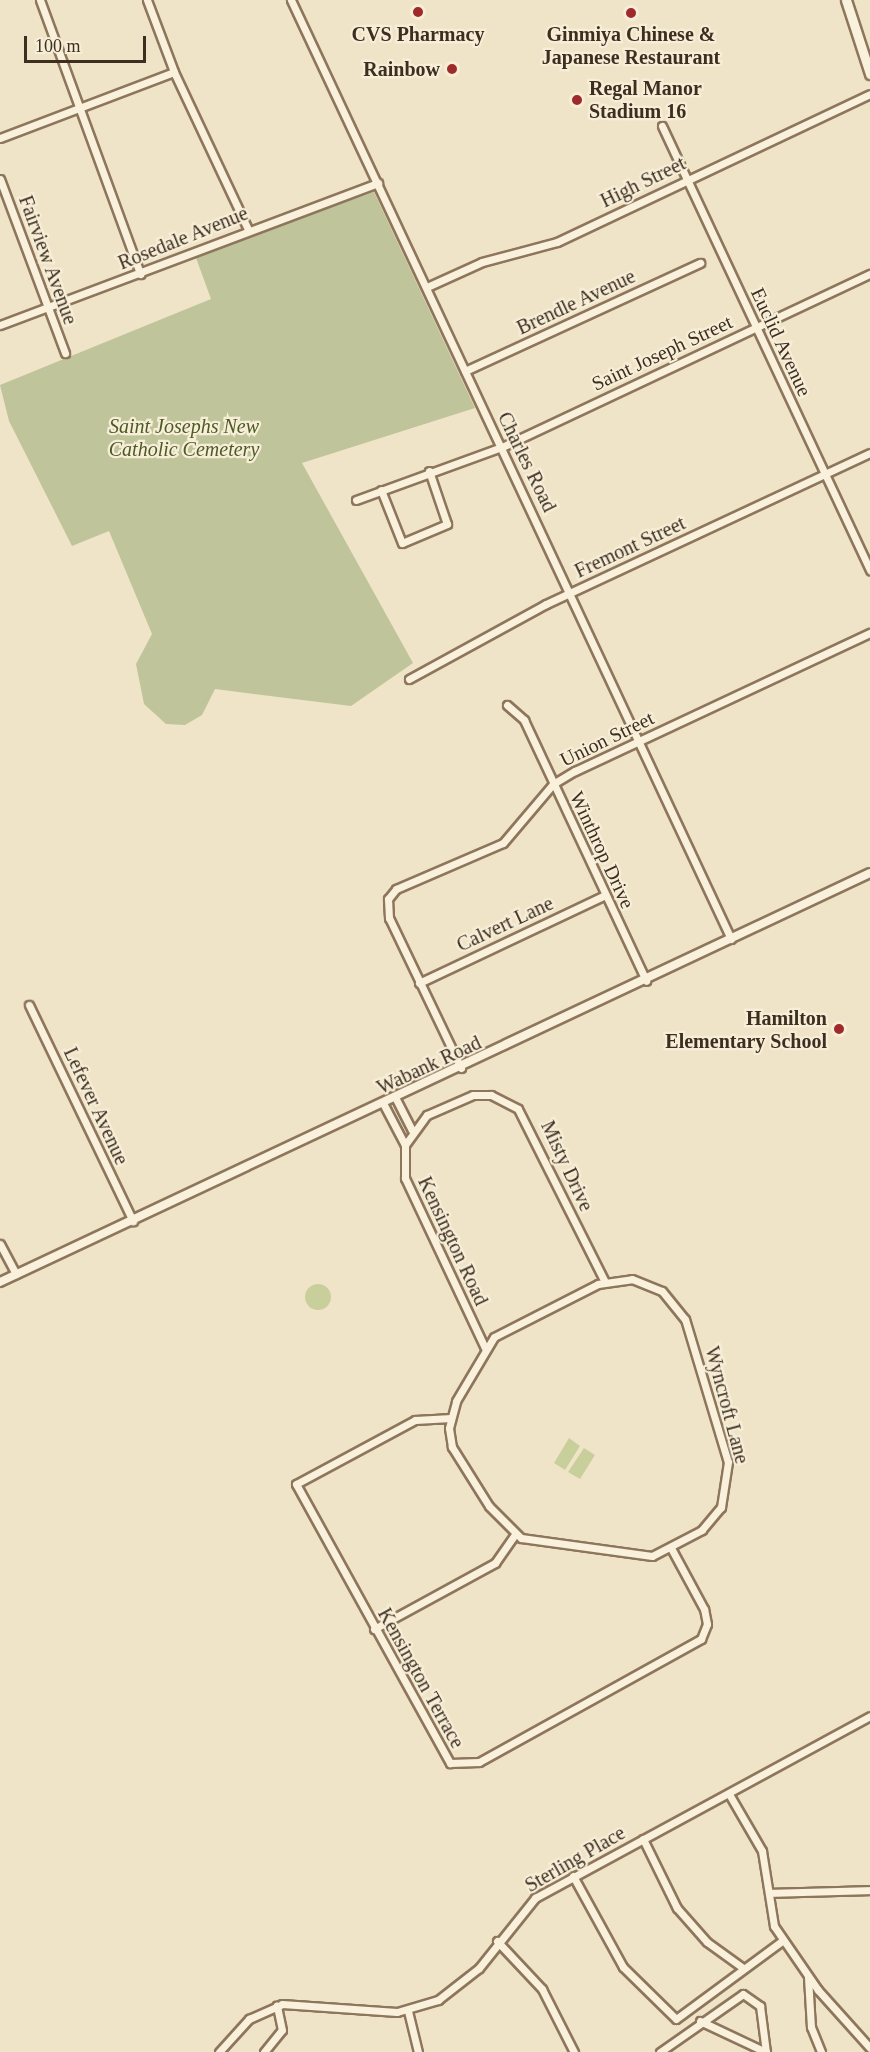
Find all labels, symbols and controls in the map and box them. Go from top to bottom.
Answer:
marker: CVS Pharmacy [411,5,425,19]
marker: Ginmiya Chinese & Japanese Restaurant [624,6,638,20]
place label: CVS Pharmacy [352,22,484,46]
place label: Ginmiya Chinese & Japanese Restaurant [542,22,720,69]
scale bar [27,24,148,62]
text: 100 m [35,36,81,56]
place label: Rainbow [363,57,440,81]
marker: Rainbow [445,62,459,76]
place label: Regal Manor Stadium 16 [589,77,702,124]
marker: Regal Manor Stadium 16 [570,93,584,107]
street label: High Street [597,151,689,213]
street label: Fairview Avenue [13,192,83,328]
street label: Rosedale Avenue [114,201,252,275]
street label: Brendle Avenue [512,264,640,340]
street label: Euclid Avenue [745,283,817,401]
street label: Saint Joseph Street [588,310,736,396]
street label: Charles Road [492,408,562,516]
park label: Saint Josephs New Catholic Cemetery [109,415,259,462]
street label: Fremont Street [571,511,689,583]
street label: Union Street [556,706,658,772]
street label: Winthrop Drive [564,788,640,912]
street label: Calvert Lane [453,891,557,957]
place label: Hamilton Elementary School [665,1006,827,1053]
marker: Hamilton Elementary School [832,1022,846,1036]
street label: Wabank Road [373,1030,485,1100]
street label: Lefever Avenue [58,1043,134,1169]
street label: Misty Drive [536,1117,598,1215]
street label: Kensington Road [413,1173,493,1309]
street label: Wyncroft Lane [700,1344,754,1466]
street label: Kensington Terrace [372,1604,470,1752]
street label: Sterling Place [521,1821,629,1897]

